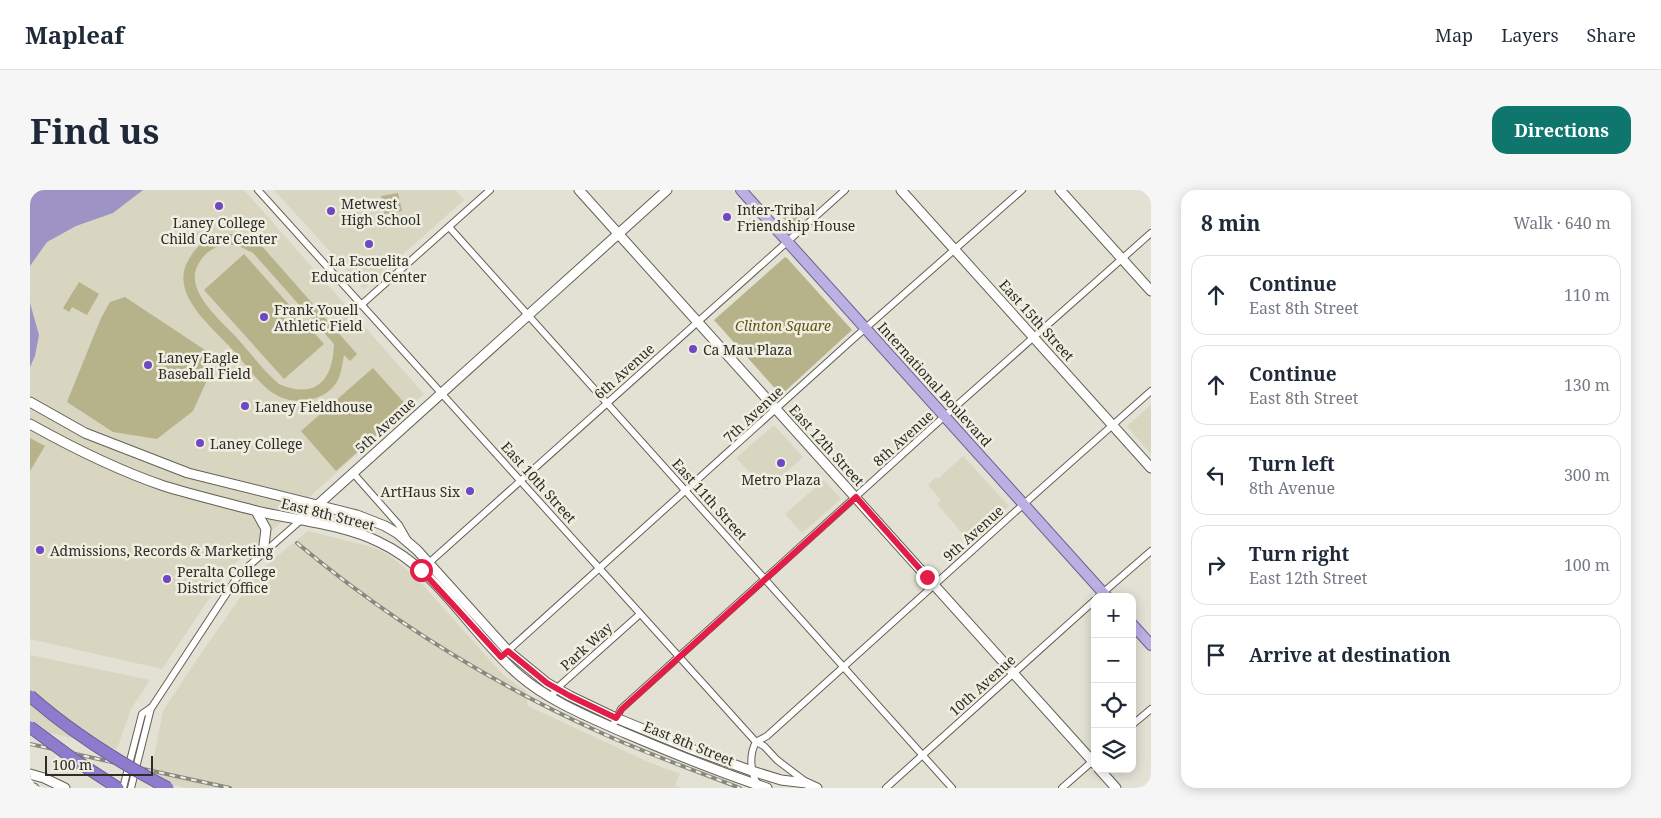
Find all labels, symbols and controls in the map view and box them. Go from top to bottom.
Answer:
text: Mapleaf [25,18,124,51]
text: Map [1435,23,1473,47]
text: Layers [1501,23,1559,47]
text: Share [1587,23,1636,47]
button: Directions [1492,106,1631,154]
text: Find us [30,107,159,154]
place label: Metwest High School [341,194,421,229]
marker: Laney College Child Care Center [213,200,225,212]
place label: Inter-Tribal Friendship House [737,200,855,235]
marker: Metwest High School [325,205,337,217]
text: 8 min [1201,209,1260,237]
marker: Inter-Tribal Friendship House [721,211,733,223]
text: Walk · 640 m [1514,212,1611,234]
place label: Laney College Child Care Center [161,213,278,248]
marker: La Escuelita Education Center [363,238,375,250]
place label: La Escuelita Education Center [311,251,427,286]
text: Continue [1249,271,1337,297]
street label: East 15th Street [995,275,1079,365]
icon: ahead [1202,281,1230,309]
text: 110 m [1564,284,1610,306]
text: East 8th Street [1249,297,1359,319]
place label: Frank Youell Athletic Field [274,300,363,335]
marker: Frank Youell Athletic Field [258,311,270,323]
park label: Clinton Square [735,316,831,335]
street label: International Boulevard [874,318,996,451]
street label: 6th Avenue [590,339,658,403]
place label: Ca Mau Plaza [703,340,792,359]
marker: Ca Mau Plaza [687,343,699,355]
place label: Laney Eagle Baseball Field [158,348,251,383]
marker: Laney Eagle Baseball Field [142,359,154,371]
text: Continue [1249,361,1337,387]
icon: ahead [1202,371,1230,399]
text: 130 m [1564,374,1610,396]
street label: 7th Avenue [719,381,787,447]
text: East 8th Street [1249,387,1359,409]
street label: 5th Avenue [351,393,419,457]
place label: Laney Fieldhouse [255,397,373,416]
marker: Laney Fieldhouse [239,400,251,412]
street label: East 12th Street [785,400,869,490]
street label: 8th Avenue [869,406,937,470]
place label: Laney College [210,434,303,453]
marker: Laney College [194,437,206,449]
street label: East 10th Street [497,437,581,527]
text: Turn left [1249,451,1335,477]
street label: East 11th Street [668,454,752,544]
marker: Metro Plaza [775,457,787,469]
icon: left [1202,461,1230,489]
text: 300 m [1564,464,1610,486]
place label: Metro Plaza [741,470,821,489]
text: 8th Avenue [1249,477,1335,499]
place label: ArtHaus Six [381,482,461,501]
marker: ArtHaus Six [464,485,476,497]
street label: East 8th Street [279,493,377,535]
street label: 9th Avenue [939,501,1007,565]
place label: Admissions, Records & Marketing [50,541,274,560]
text: Turn right [1249,541,1349,567]
marker: Admissions, Records & Marketing [34,544,46,556]
icon: right [1202,551,1230,579]
text: 100 m [1564,554,1610,576]
route start [410,559,433,582]
place label: Peralta College District Office [177,562,276,597]
route end [916,566,939,589]
text: East 12th Street [1249,567,1367,589]
marker: Peralta College District Office [161,573,173,585]
map controls [1091,593,1136,773]
button: + [1091,593,1136,638]
street label: Park Way [556,617,616,674]
button: − [1091,638,1136,683]
icon: arrive [1202,641,1230,669]
text: Arrive at destination [1249,642,1451,668]
street label: 10th Avenue [945,650,1019,720]
button: locate [1091,683,1136,728]
street label: East 8th Street [641,716,737,770]
button: layers [1091,728,1136,773]
scale bar [45,753,152,776]
text: 100 m [52,755,92,774]

